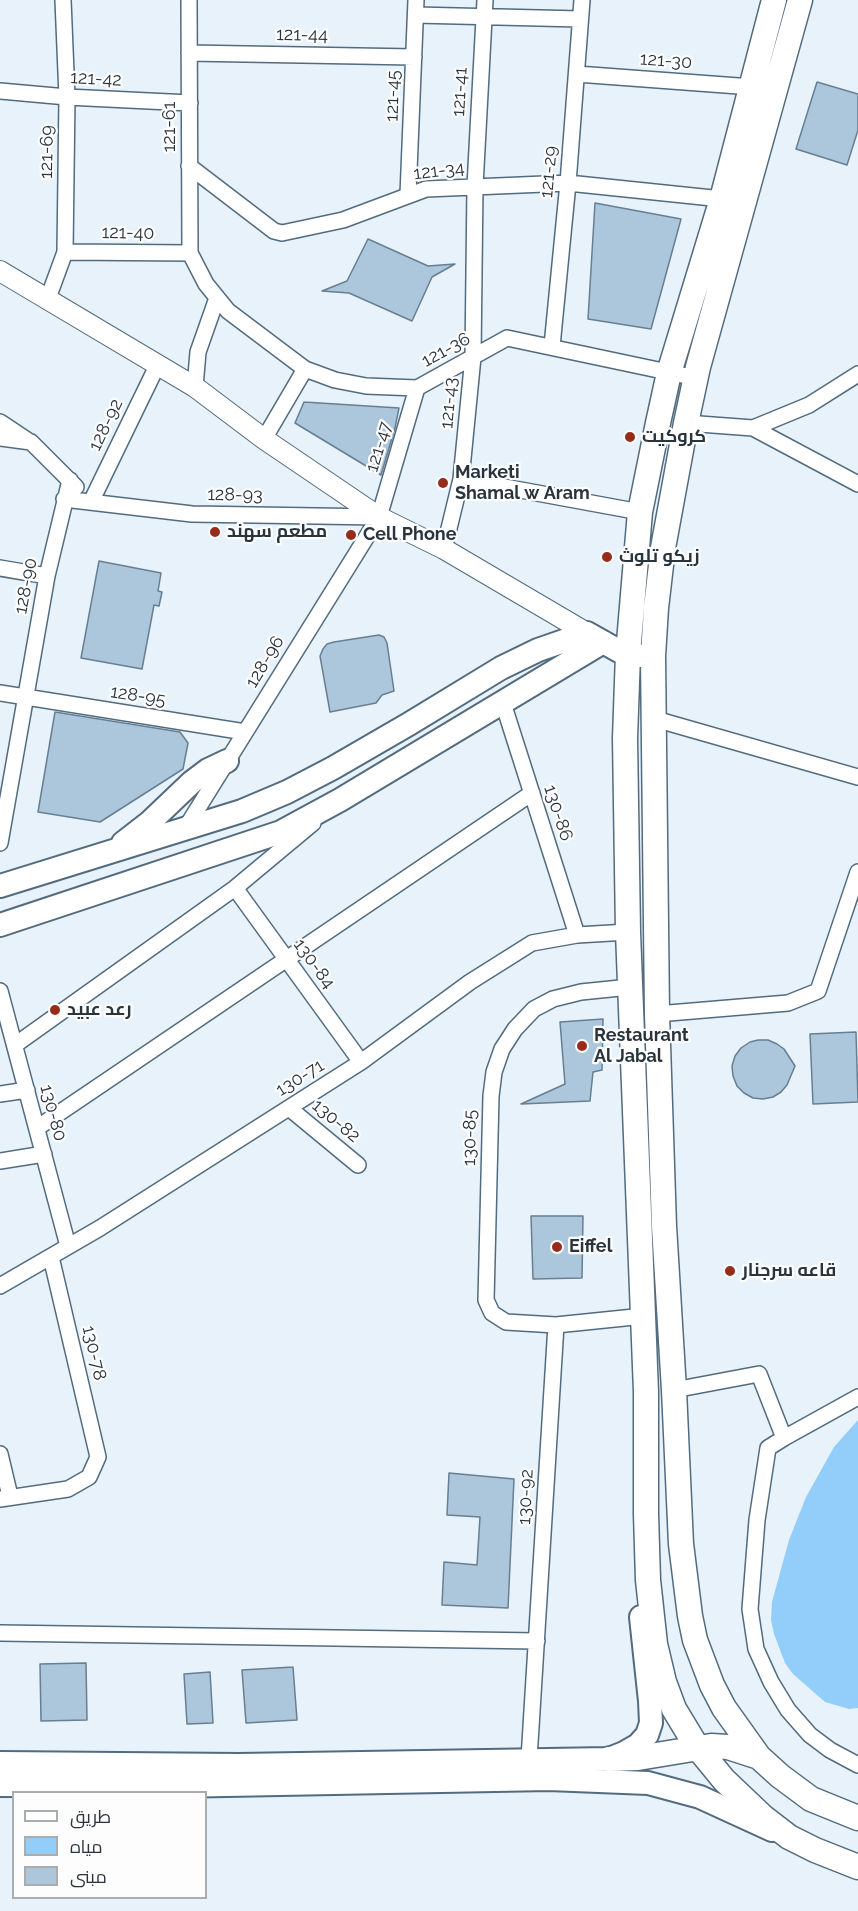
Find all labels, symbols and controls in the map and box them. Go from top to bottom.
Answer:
street label: 121-44 [276,24,328,46]
street label: 121-30 [639,48,693,74]
street label: 121-42 [70,67,122,91]
street label: 121-41 [448,67,472,117]
street label: 121-45 [381,70,405,122]
street label: 121-61 [159,102,181,152]
street label: 121-69 [36,125,58,179]
street label: 121-29 [536,145,562,199]
street label: 121-34 [412,157,466,185]
street label: 121-40 [101,222,155,244]
street label: 121-36 [418,328,474,372]
street label: 121-43 [436,376,462,430]
street label: 128-92 [84,395,128,455]
street label: 121-47 [361,419,397,475]
place label: كروكيت [642,426,706,448]
marker: كروكيت [623,430,637,444]
place label: Marketi Shamal w Aram [455,462,590,504]
marker: Marketi Shamal w Aram [436,476,450,490]
street label: 128-93 [207,484,263,506]
place label: مطعم سهند [227,521,327,543]
place label: Cell Phone [363,524,456,546]
marker: مطعم سهند [208,525,222,539]
marker: Cell Phone [344,528,358,542]
place label: زيكو تلوث [619,546,700,568]
marker: زيكو تلوث [600,550,614,564]
street label: 128-90 [10,556,42,616]
street label: 128-96 [241,632,289,692]
street label: 128-95 [109,681,167,711]
street label: 130-86 [539,782,577,844]
street label: 130-84 [289,935,339,993]
place label: رعد عبيد [67,999,131,1021]
marker: رعد عبيد [48,1003,62,1017]
place label: Restaurant Al Jabal [594,1025,689,1068]
marker: Restaurant Al Jabal [575,1039,589,1053]
street label: 130-71 [272,1055,328,1101]
street label: 130-80 [35,1082,71,1144]
street label: 130-82 [308,1095,364,1147]
street label: 130-85 [459,1110,481,1166]
place label: Eiffel [569,1236,612,1258]
marker: Eiffel [550,1240,564,1254]
place label: قاعه سرجنار [742,1260,836,1282]
marker: قاعه سرجنار [723,1264,737,1278]
street label: 130-78 [77,1324,111,1382]
street label: 130-92 [514,1469,538,1525]
legend [12,1791,207,1899]
text: طريق [70,1806,111,1827]
text: مياه [70,1836,103,1857]
text: مبنى [70,1866,107,1887]

